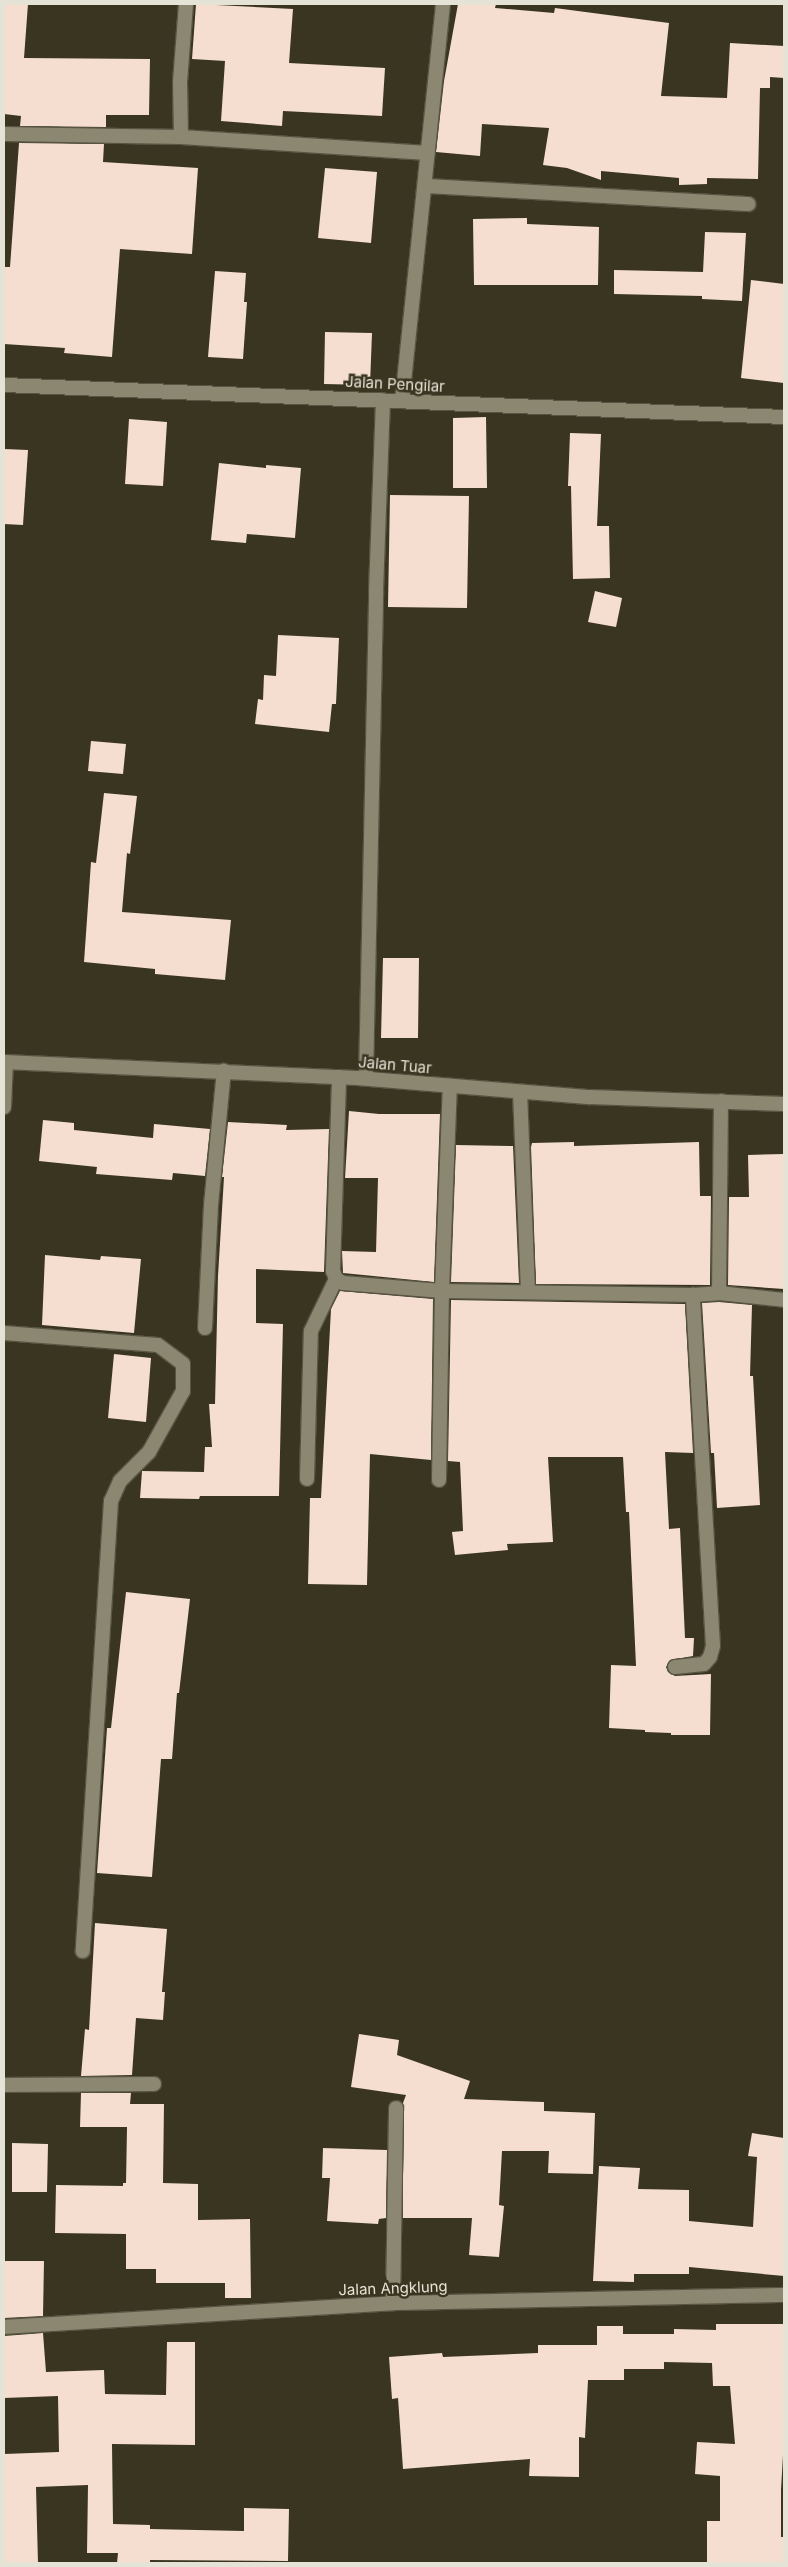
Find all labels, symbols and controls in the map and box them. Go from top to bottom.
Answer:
street label: Jalan Pengilar [345,372,445,396]
street label: Jalan Tuar [358,1053,432,1077]
street label: Jalan Angklung [338,2277,448,2299]

